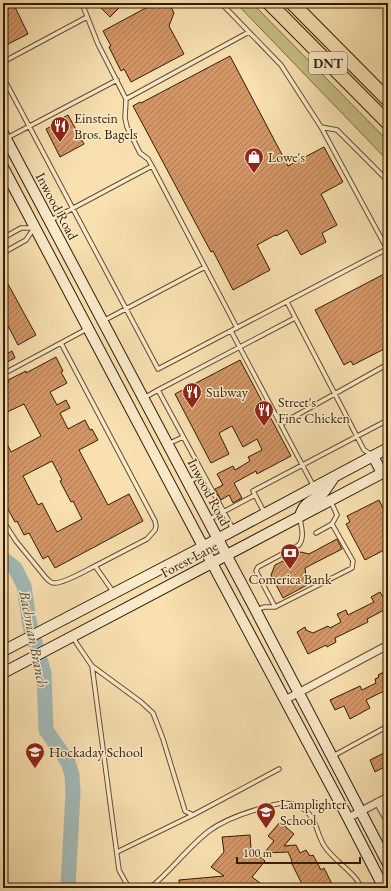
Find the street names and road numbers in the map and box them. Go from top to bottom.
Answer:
road number: DNT [309,52,347,74]
street label: Inwood Road [32,169,83,244]
street label: Inwood Road [184,455,235,530]
street label: Forest Lane [157,536,221,582]

